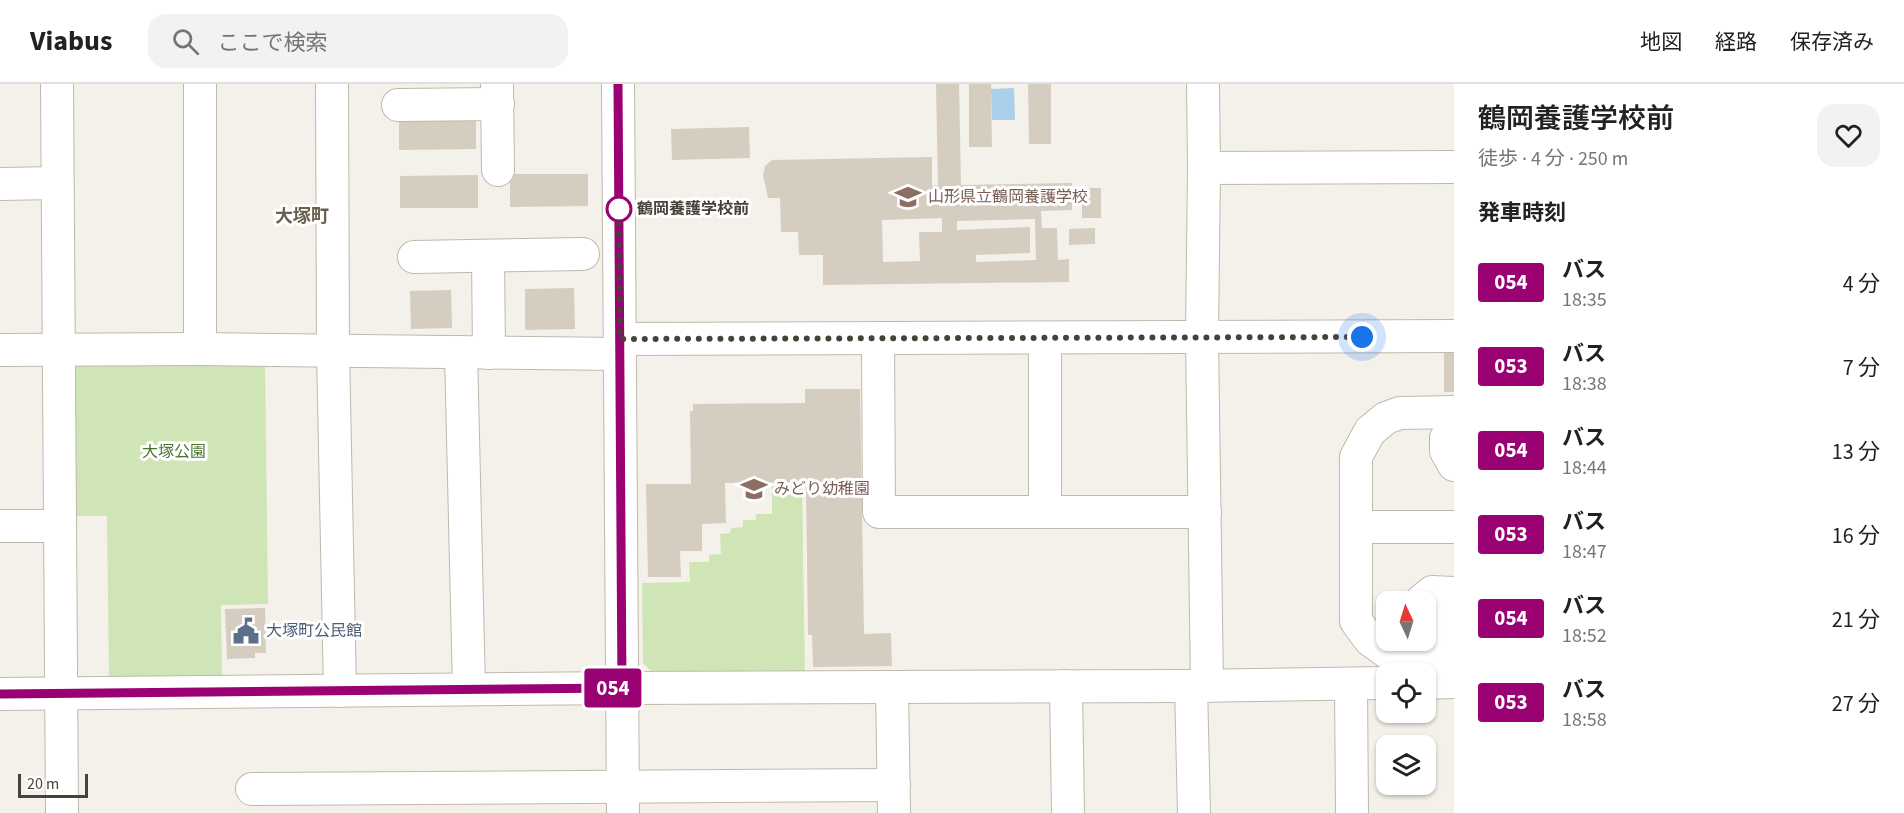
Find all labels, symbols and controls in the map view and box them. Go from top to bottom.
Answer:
search box [148,14,568,68]
text: Viabus [30,21,112,61]
icon: search [169,25,202,58]
text: ここで検索 [217,27,327,59]
text: 地図 [1640,27,1682,57]
text: 経路 [1715,27,1757,57]
text: 保存済み [1790,27,1874,57]
text: 鶴岡養護学校前 [1478,99,1674,139]
button: heart [1817,104,1880,167]
text: 徒歩 · 4 分 · 250 m [1478,145,1628,173]
school or university icon: 山形県立鶴岡養護学校 [893,182,923,212]
place label: 山形県立鶴岡養護学校 [928,186,1088,208]
marker: 鶴岡養護学校前 [606,196,632,222]
text: 発車時刻 [1478,197,1566,229]
place label: 鶴岡養護学校前 [637,198,749,220]
district label: 大塚町 [275,204,329,229]
text: バス [1562,254,1606,286]
text: 054 [1494,267,1528,297]
text: 4 分 [1843,268,1880,300]
text: 18:35 [1562,286,1607,314]
your location [1347,322,1377,352]
text: バス [1562,338,1606,370]
text: 053 [1494,351,1528,381]
text: 7 分 [1843,352,1880,384]
text: 18:38 [1562,370,1607,398]
text: バス [1562,422,1606,454]
text: 054 [1494,435,1528,465]
text: 13 分 [1832,436,1880,468]
park label: 大塚公園 [142,441,206,463]
text: 18:44 [1562,454,1607,482]
school or university icon: みどり幼稚園 [739,474,769,504]
place label: みどり幼稚園 [774,478,870,500]
text: バス [1562,506,1606,538]
text: 053 [1494,519,1528,549]
text: 16 分 [1832,520,1880,552]
text: 18:47 [1562,538,1607,566]
text: バス [1562,590,1606,622]
north arrow [1376,591,1436,651]
map controls [1376,591,1436,795]
text: 054 [1494,603,1528,633]
text: 21 分 [1832,604,1880,636]
public building icon: 大塚町公民館 [231,616,261,646]
place label: 大塚町公民館 [266,620,362,642]
text: 18:52 [1562,622,1607,650]
button: locate [1376,663,1436,723]
line badge: 054 [578,668,648,708]
text: 054 [596,673,630,703]
text: バス [1562,674,1606,706]
text: 053 [1494,687,1528,717]
text: 27 分 [1832,688,1880,720]
text: 18:58 [1562,706,1607,734]
button: layers [1376,735,1436,795]
scale bar [18,771,88,798]
text: 20 m [27,773,59,795]

